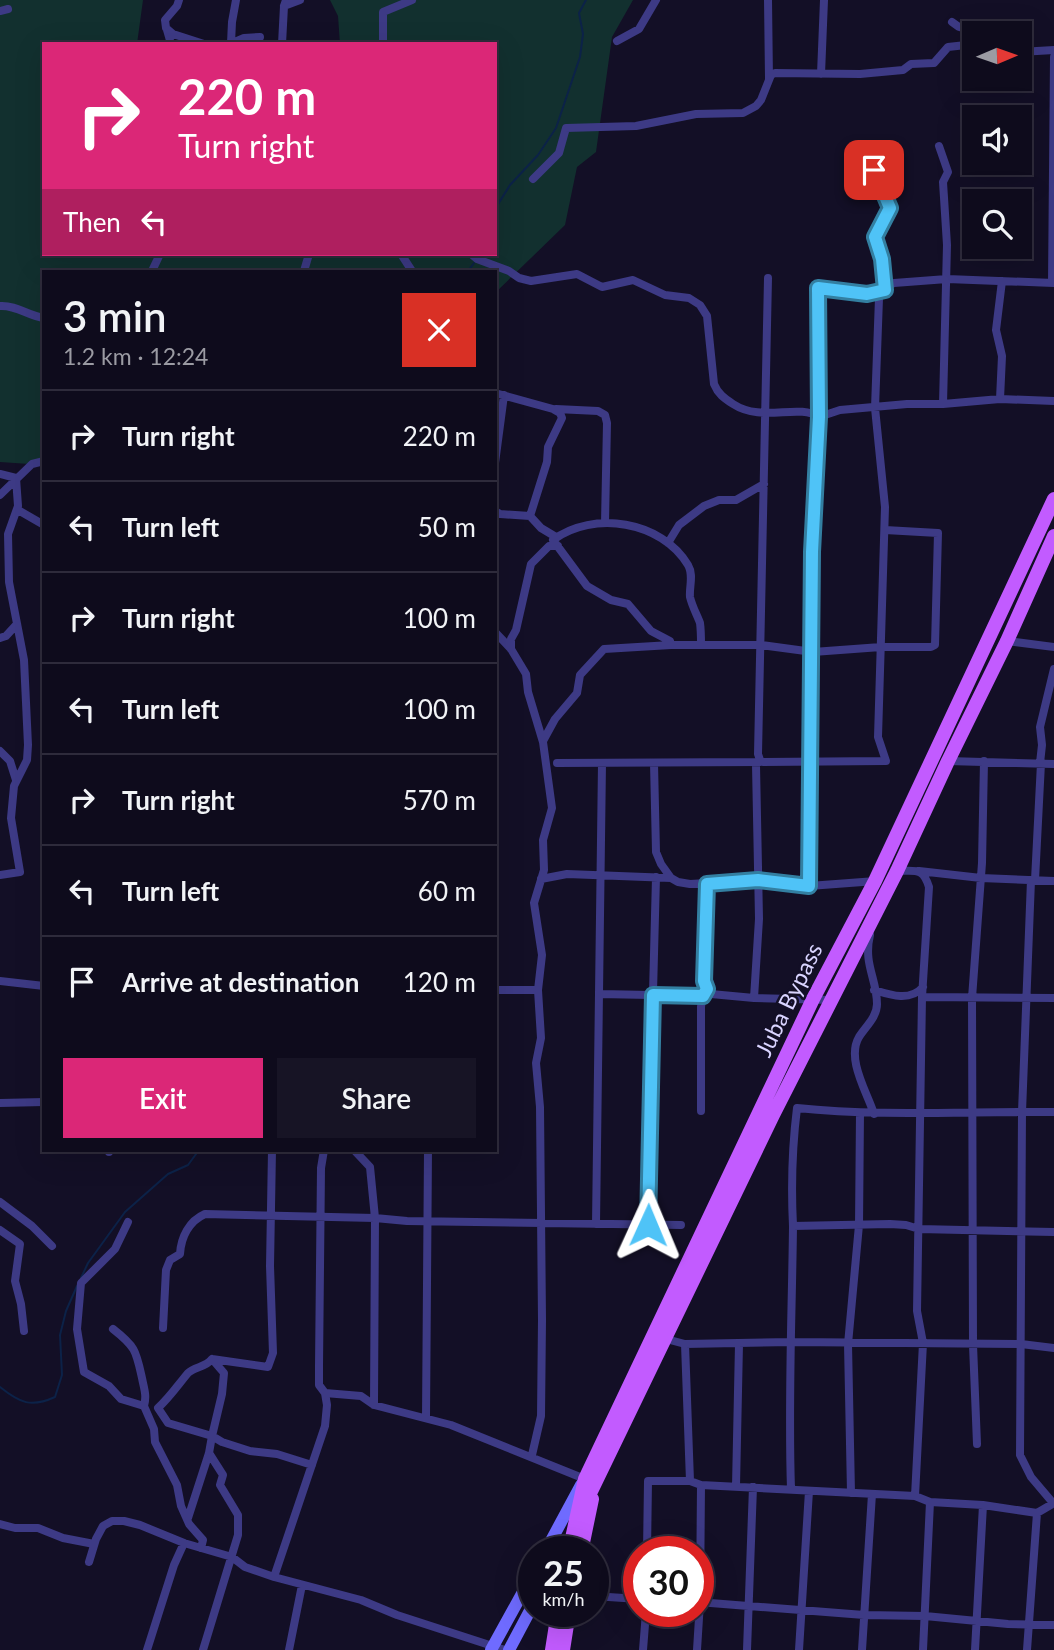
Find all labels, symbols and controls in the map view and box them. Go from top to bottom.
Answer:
north arrow [962,21,1032,91]
map controls [962,21,1032,259]
text: 220 m [178,67,316,125]
icon: right [63,70,154,161]
button: sound [962,105,1032,175]
text: Turn right [178,126,314,165]
pin [844,140,904,200]
icon: arrive [855,151,893,189]
button: search [962,189,1032,259]
icon: left [135,203,173,241]
text: Then [63,206,121,238]
text: 3 min [63,291,167,341]
button: close [402,293,476,367]
text: 1.2 km · 12:24 [63,342,208,370]
icon: right [63,417,101,455]
text: Turn right [122,420,235,452]
text: 220 m [403,420,476,452]
icon: left [63,508,101,546]
text: Turn left [122,511,219,543]
text: 50 m [418,511,476,543]
icon: right [63,599,101,637]
text: Turn right [122,602,235,634]
text: 100 m [403,602,476,634]
icon: left [63,690,101,728]
text: Turn left [122,693,219,725]
text: 100 m [403,693,476,725]
icon: right [63,781,101,819]
text: Turn right [122,784,235,816]
text: 570 m [403,784,476,816]
icon: left [63,872,101,910]
text: Turn left [122,875,219,907]
text: 60 m [418,875,476,907]
street label: Juba Bypass [749,938,828,1061]
icon: arrive [63,963,101,1001]
text: Arrive at destination [122,966,359,998]
text: 120 m [403,966,476,998]
button: Exit [63,1058,263,1138]
button: Share [277,1058,476,1138]
position arrow [611,1188,685,1262]
speed limit sign: 30 [623,1536,714,1627]
text: 25 [543,1551,584,1593]
text: km/h [542,1588,585,1610]

